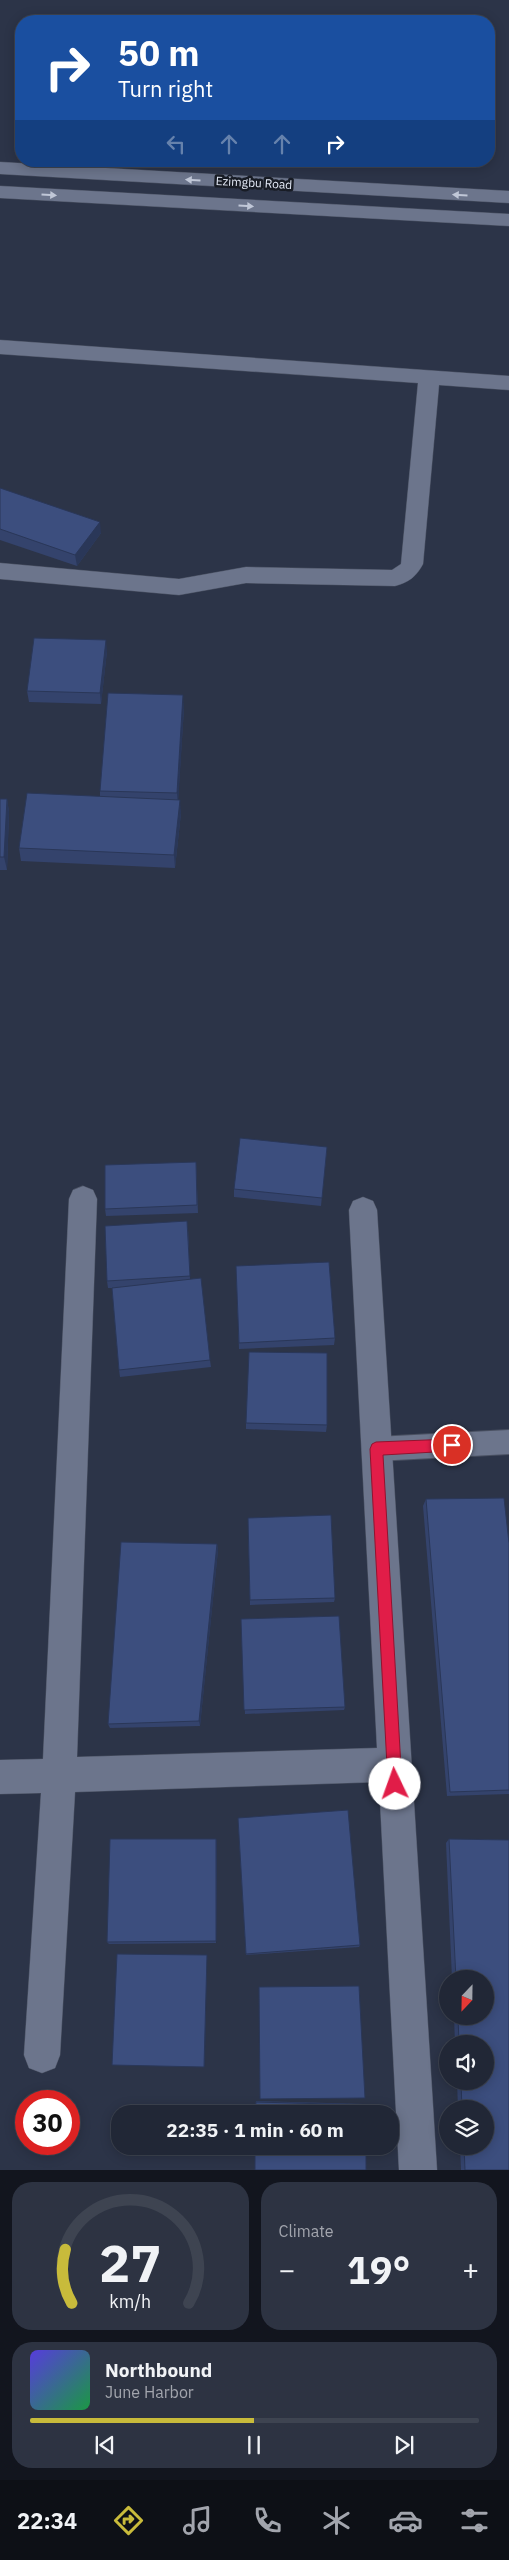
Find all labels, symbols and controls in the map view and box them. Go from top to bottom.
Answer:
text: 50 m [118,30,200,76]
icon: right [35,35,100,100]
text: Turn right [118,74,213,103]
icon: left [162,130,190,158]
icon: ahead [215,130,243,158]
icon: ahead [268,130,296,158]
icon: right [321,130,349,158]
street label: Ezimgbu Road [215,173,293,192]
one-way arrow [185,175,201,183]
one-way arrow [452,190,468,198]
one-way arrow [41,191,57,199]
one-way arrow [238,202,254,210]
pin [431,1424,473,1466]
icon: arrive [438,1431,466,1459]
position arrow [368,1757,420,1809]
north arrow [439,1970,494,2025]
map controls [439,1970,494,2155]
button: sound [439,2035,494,2090]
speed limit sign: 30 [15,2090,80,2155]
button: layers [439,2100,494,2155]
text: 22:35 · 1 min · 60 m [166,2118,344,2142]
text: Climate [279,2221,334,2241]
text: 27 [99,2229,161,2296]
text: 19° [347,2245,410,2294]
text: − [279,2251,295,2288]
text: + [462,2251,479,2288]
text: km/h [109,2290,151,2313]
text: Northbound [105,2358,212,2382]
text: June Harbor [105,2382,194,2402]
icon: previous [91,2431,119,2459]
icon: pause [240,2431,268,2459]
icon: next [390,2431,418,2459]
icon: directions [111,2503,146,2538]
icon: music [180,2503,215,2538]
icon: phone [250,2503,285,2538]
icon: climate [319,2503,354,2538]
icon: car [388,2503,423,2538]
icon: filters [457,2503,492,2538]
text: 22:34 [17,2506,77,2535]

